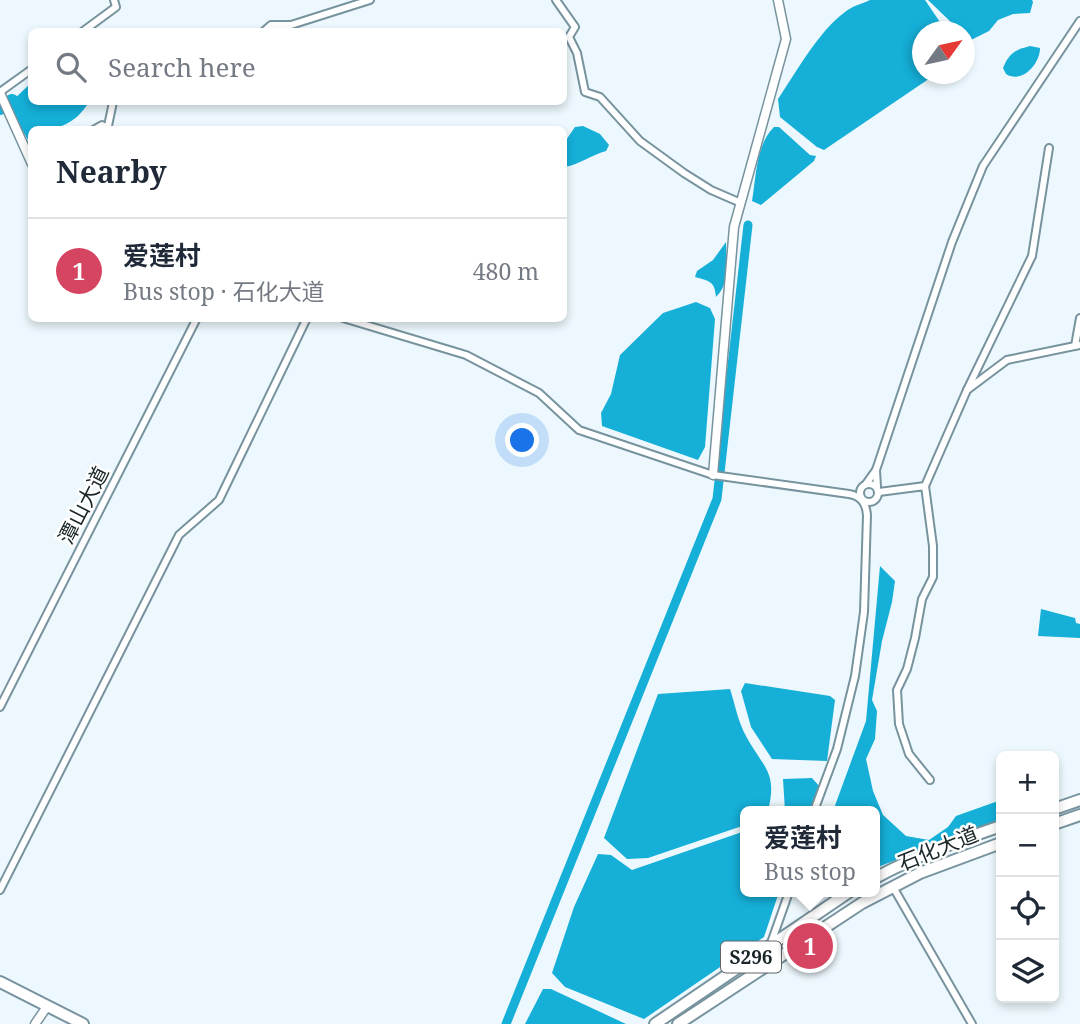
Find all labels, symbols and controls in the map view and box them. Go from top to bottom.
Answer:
north arrow [912,21,975,84]
search box [28,28,567,105]
icon: search [52,48,90,86]
text: Search here [108,49,256,85]
text: Nearby [56,151,167,192]
text: 爱莲村 [123,237,201,273]
text: 1 [73,255,86,287]
text: 480 m [473,255,539,287]
text: Bus stop · 石化大道 [123,275,325,307]
your location [505,423,539,457]
street label: 潭山大道 [51,461,115,549]
map controls [996,751,1059,1003]
button: + [996,751,1059,814]
popup [740,806,880,897]
button: − [996,814,1059,877]
text: 爱莲村 [764,819,842,855]
street label: 石化大道 [894,819,982,877]
text: Bus stop [764,855,856,887]
button: locate [996,877,1059,940]
pin: 1 [787,920,833,972]
button: layers [996,940,1059,1003]
road number: S296 [721,942,781,973]

